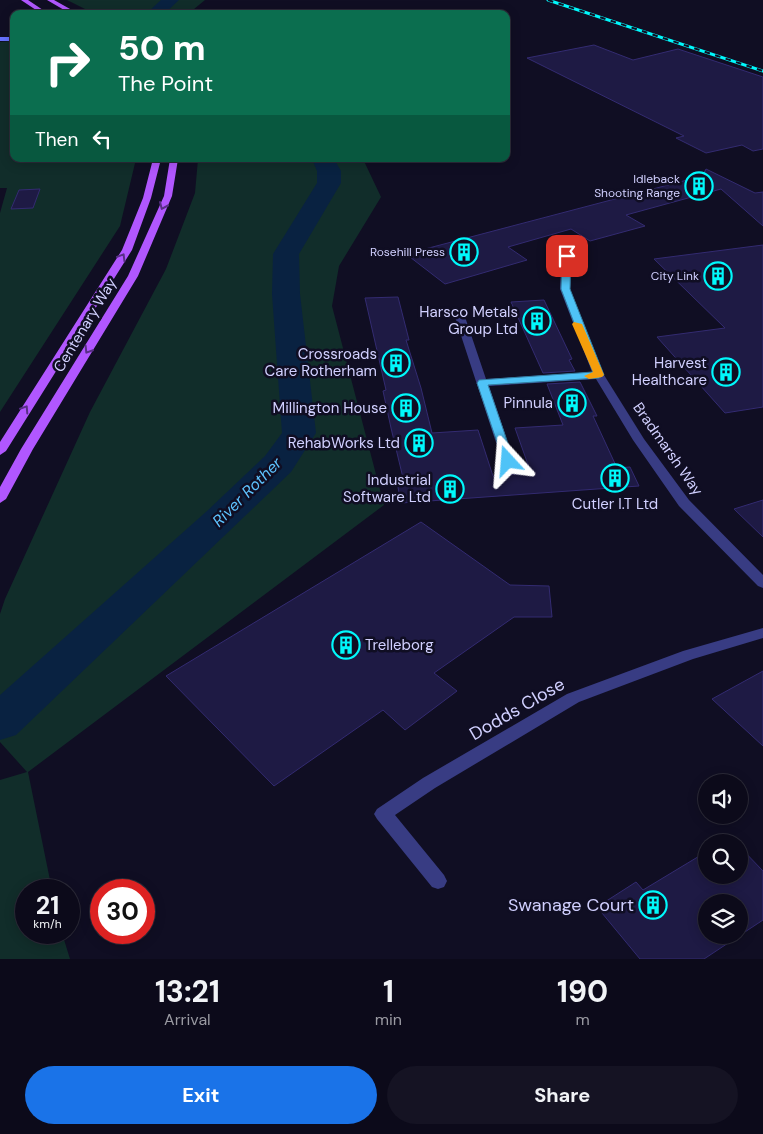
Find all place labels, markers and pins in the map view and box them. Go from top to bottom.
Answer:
place label: Idleback Shooting Range [594,171,680,201]
building icon: Idleback Shooting Range [684,171,714,201]
pin [546,235,588,277]
building icon: Rosehill Press [449,237,479,267]
place label: Rosehill Press [370,244,445,260]
building icon: City Link [703,261,733,291]
place label: City Link [651,268,699,284]
place label: Harsco Metals Group Ltd [419,302,518,339]
building icon: Harsco Metals Group Ltd [522,306,552,336]
place label: Crossroads Care Rotherham [265,344,377,381]
building icon: Crossroads Care Rotherham [381,348,411,378]
place label: Harvest Healthcare [632,353,707,390]
building icon: Harvest Healthcare [711,357,741,387]
building icon: Pinnula [557,388,587,418]
building icon: Millington House [391,393,421,423]
place label: Pinnula [503,393,553,413]
place label: Millington House [273,398,387,418]
building icon: RehabWorks Ltd [404,428,434,458]
place label: RehabWorks Ltd [288,433,400,453]
building icon: Cutler I.T Ltd [600,463,630,493]
place label: Industrial Software Ltd [343,470,431,507]
building icon: Industrial Software Ltd [435,474,465,504]
place label: Cutler I.T Ltd [572,494,658,514]
building icon: Trelleborg [331,630,361,660]
place label: Trelleborg [365,635,434,655]
building icon: Swanage Court [638,890,668,920]
place label: Swanage Court [508,893,634,917]

